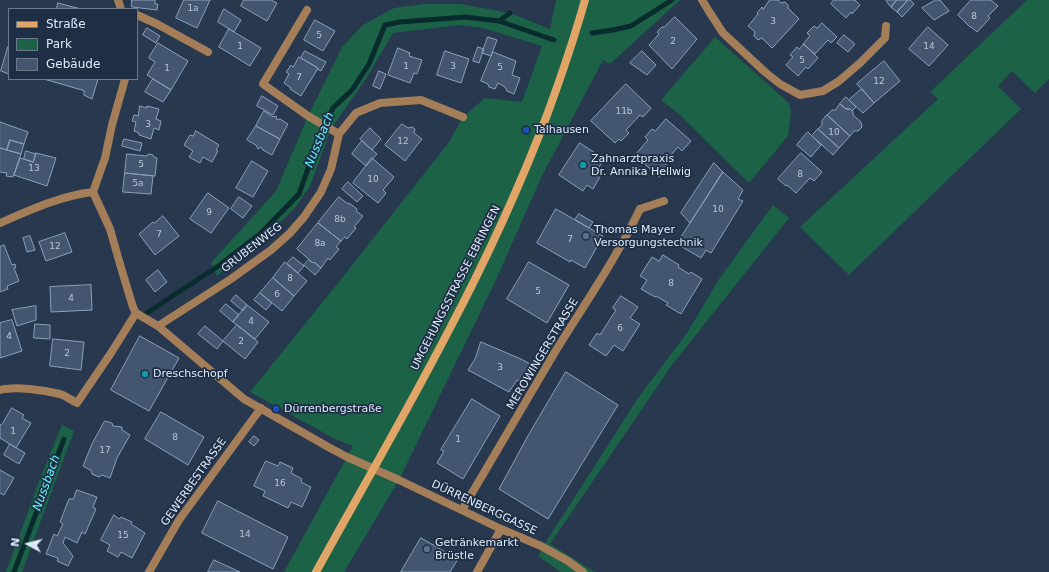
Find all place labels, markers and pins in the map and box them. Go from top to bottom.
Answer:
place label: Talhausen [534,123,589,137]
marker: Talhausen [521,125,531,135]
place label: Zahnarztpraxis Dr. Annika Hellwig [591,152,691,178]
marker: Zahnarztpraxis Dr. Annika Hellwig [578,160,588,170]
place label: Thomas Mayer Versorgungstechnik [594,223,703,249]
marker: Thomas Mayer Versorgungstechnik [581,231,591,241]
place label: Dreschschopf [153,367,228,381]
marker: Dreschschopf [140,369,150,379]
place label: Dürrenbergstraße [284,402,382,416]
marker: Dürrenbergstraße [271,404,281,414]
place label: Getränkemarkt Brüstle [435,536,518,562]
marker: Getränkemarkt Brüstle [422,544,432,554]

